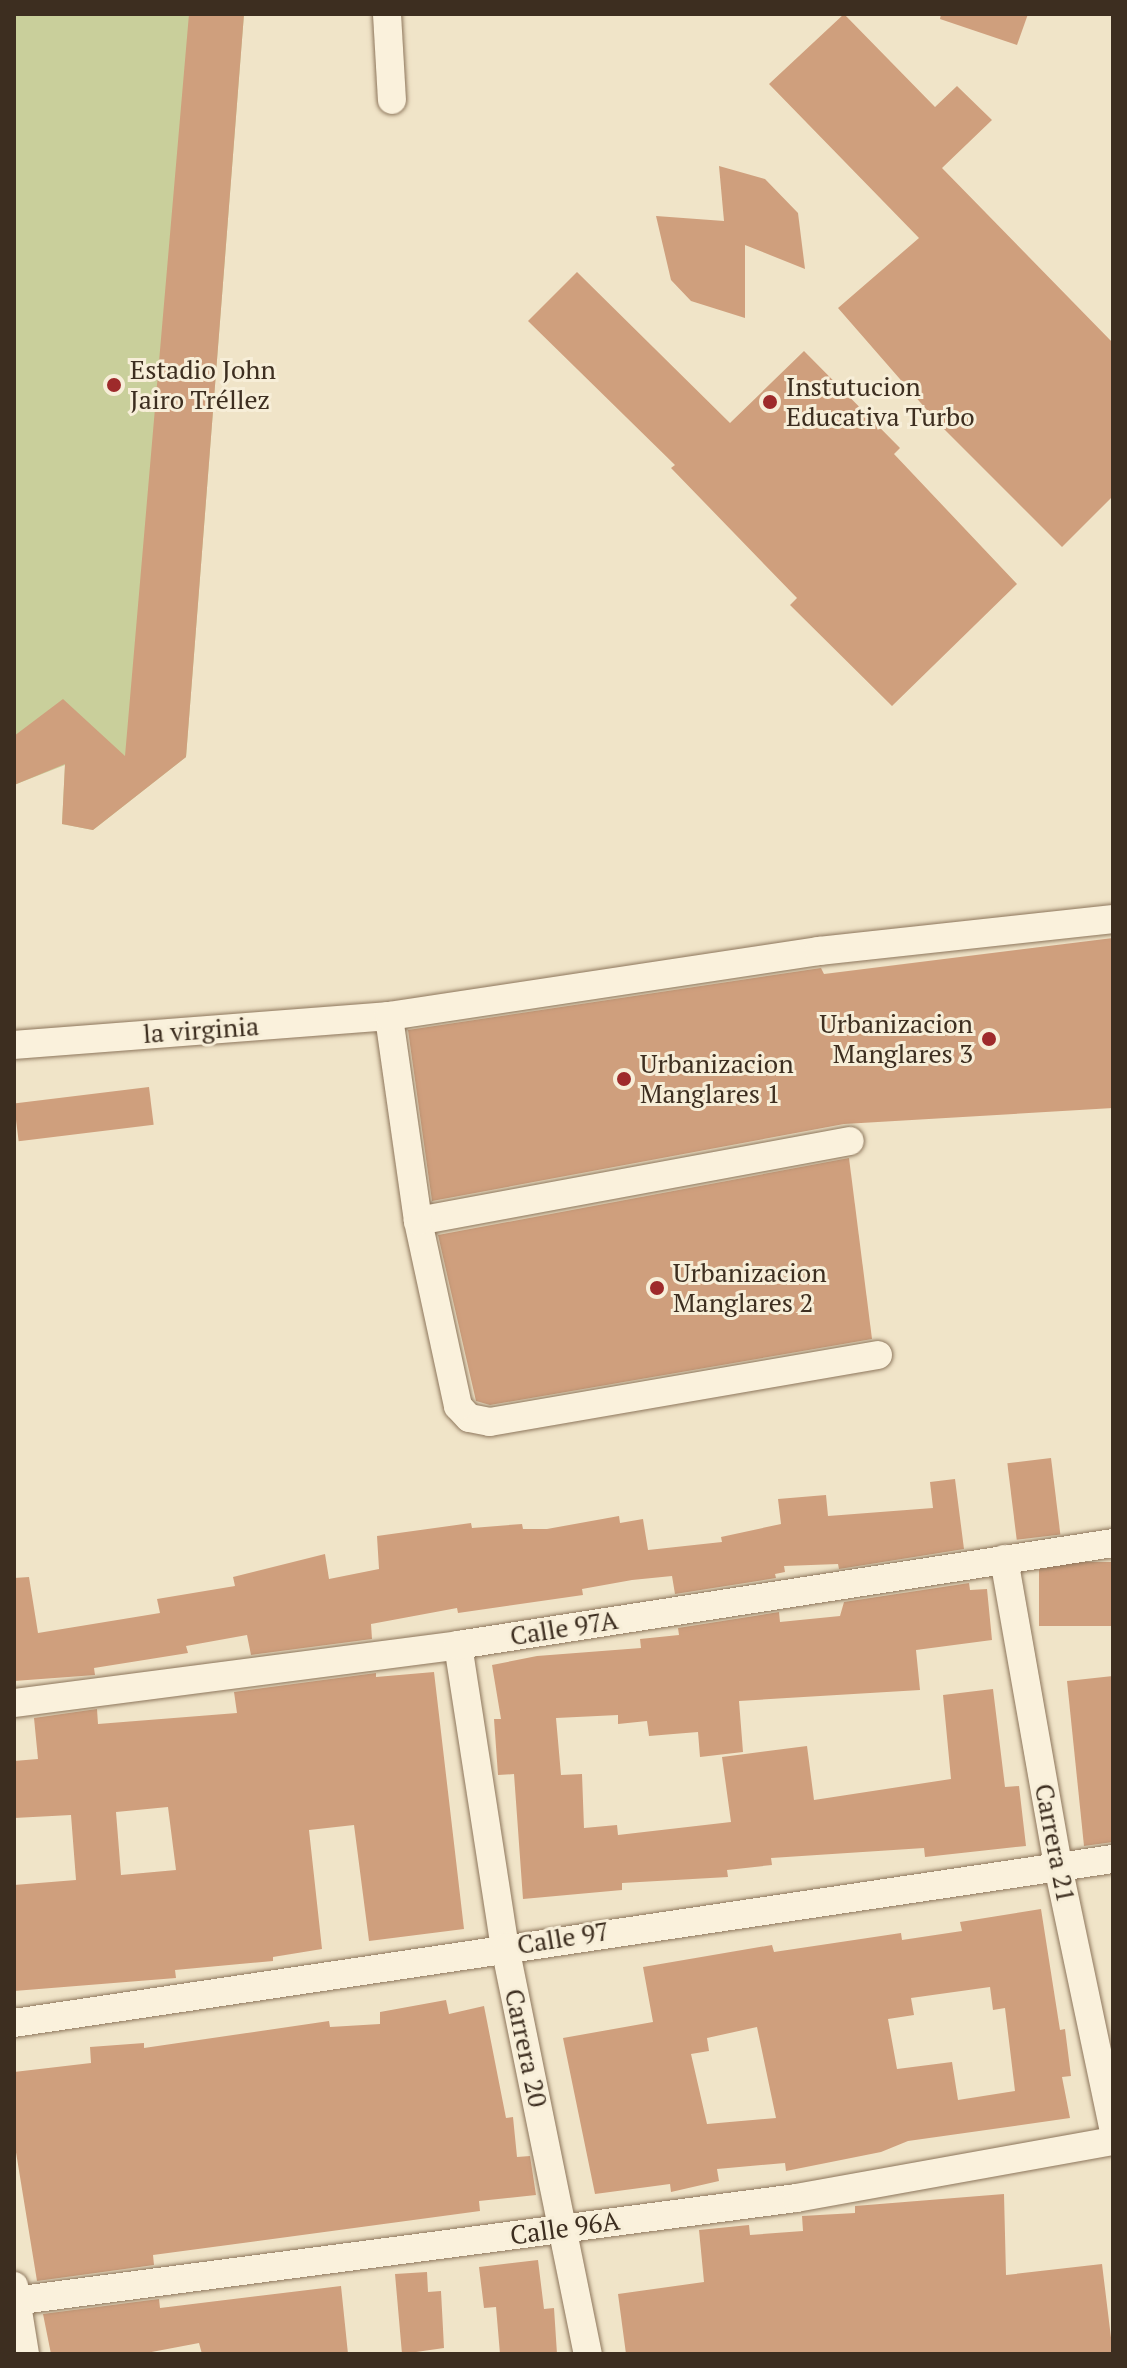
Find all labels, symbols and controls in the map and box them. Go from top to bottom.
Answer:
place label: Estadio John Jairo Tréllez [130,354,276,416]
place label: Instutucion Educativa Turbo [786,371,975,432]
marker: Estadio John Jairo Tréllez [105,376,123,394]
marker: Instutucion Educativa Turbo [761,393,779,411]
place label: Urbanizacion Manglares 3 [819,1008,973,1070]
street label: la virginia [142,1010,260,1050]
marker: Urbanizacion Manglares 3 [980,1030,998,1048]
place label: Urbanizacion Manglares 1 [640,1048,794,1110]
marker: Urbanizacion Manglares 1 [615,1070,633,1088]
place label: Urbanizacion Manglares 2 [673,1257,827,1318]
marker: Urbanizacion Manglares 2 [648,1279,666,1297]
street label: Calle 97A [508,1604,620,1652]
street label: Carrera 21 [1028,1781,1082,1905]
street label: Calle 97 [515,1915,611,1961]
street label: Carrera 20 [498,1986,554,2110]
street label: Calle 96A [508,2205,622,2251]

